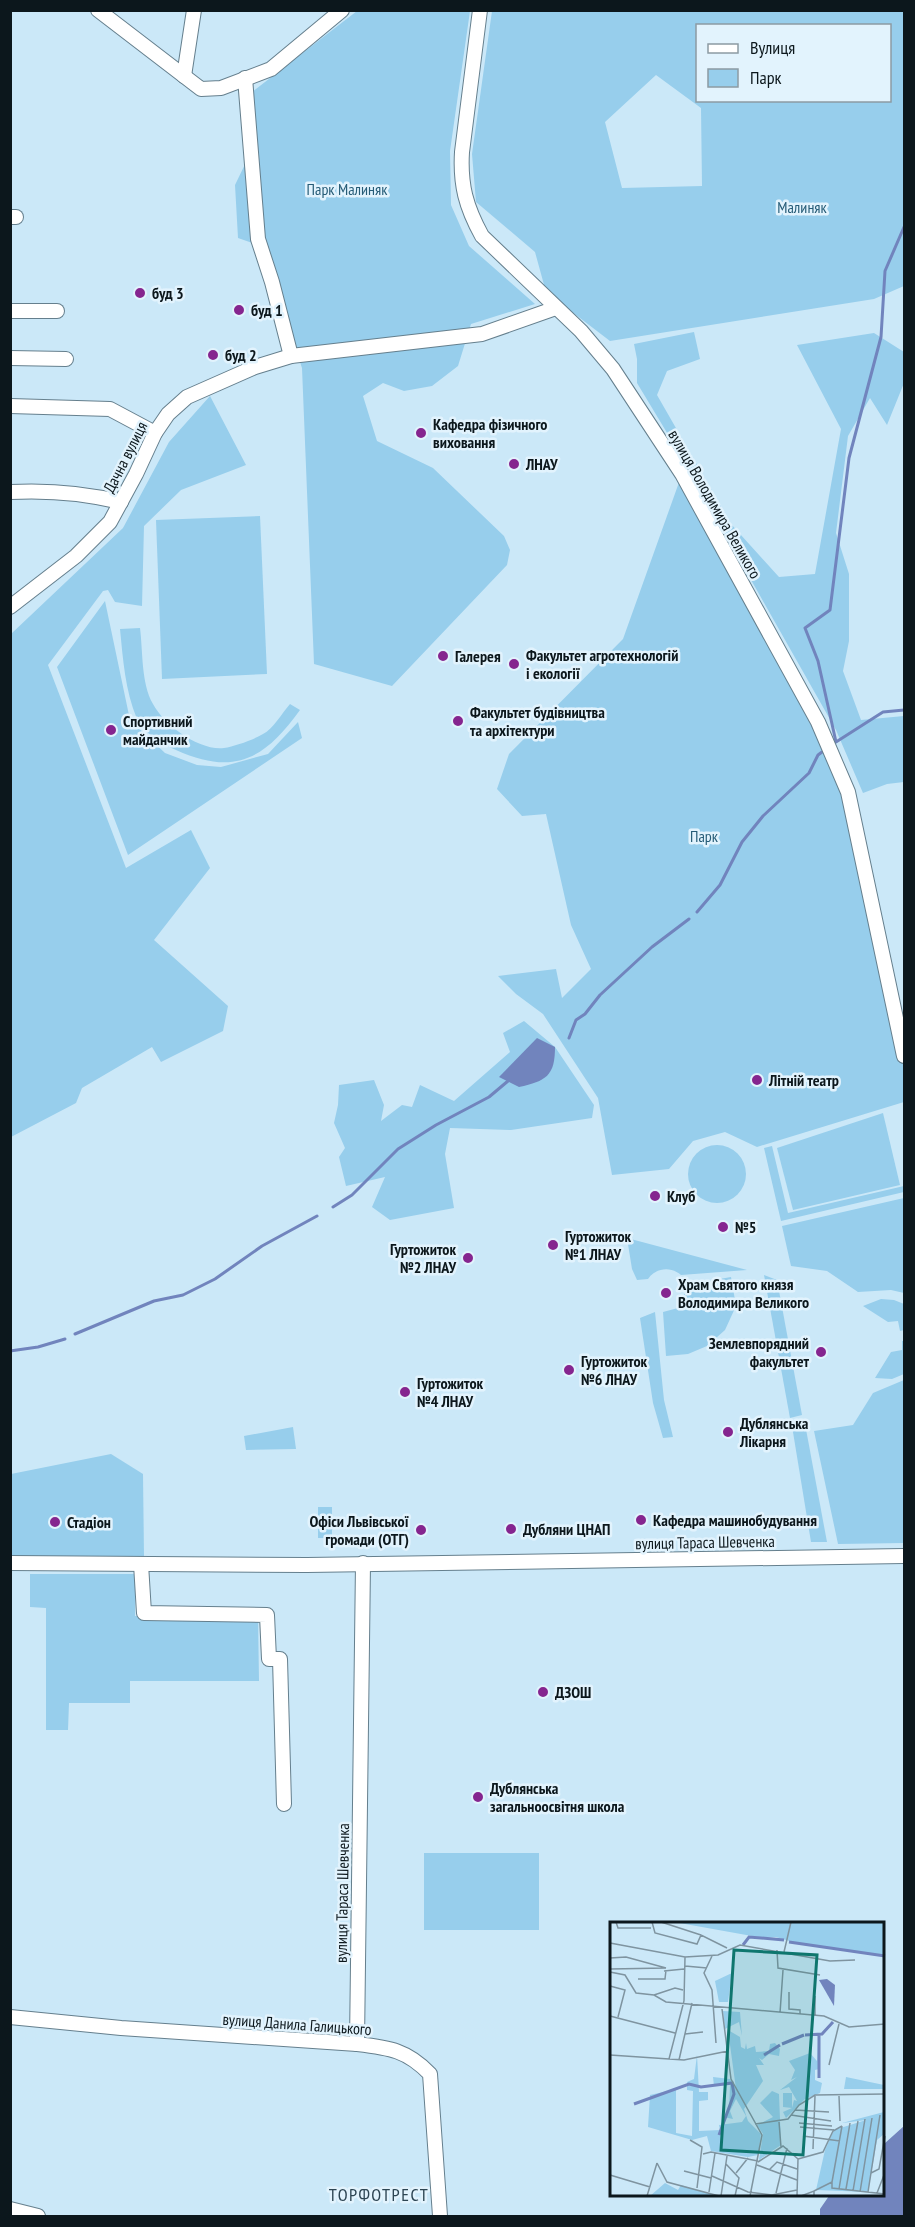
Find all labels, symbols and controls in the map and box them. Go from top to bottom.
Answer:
legend [696,24,891,102]
text: Вулиця [750,36,795,59]
text: Парк [750,66,781,89]
park label: Парк Малиняк [307,179,388,199]
park label: Малиняк [777,197,828,217]
place label: буд 3 [152,283,184,303]
marker: буд 3 [133,286,147,300]
place label: буд 1 [251,300,283,320]
marker: буд 1 [232,303,246,317]
place label: буд 2 [225,345,257,365]
marker: буд 2 [206,348,220,362]
place label: Кафедра фізичного виховання [433,414,547,452]
street label: Дачна вулиця [99,418,151,496]
marker: Кафедра фізичного виховання [414,426,428,440]
street label: вулиця Володимира Великого [664,426,766,582]
place label: ЛНАУ [525,454,558,474]
marker: ЛНАУ [507,457,521,471]
place label: Факультет агротехнологій і екології [526,645,678,683]
place label: Галерея [455,646,501,666]
marker: Галерея [436,649,450,663]
marker: Факультет агротехнологій і екології [507,657,521,671]
place label: Факультет будівництва та архітектури [470,702,605,740]
place label: Спортивний майданчик [123,711,192,749]
marker: Факультет будівництва та архітектури [451,714,465,728]
marker: Спортивний майданчик [104,723,118,737]
park label: Парк [690,826,719,846]
place label: Літній театр [768,1070,839,1090]
marker: Літній театр [750,1073,764,1087]
place label: Клуб [667,1186,695,1206]
marker: Клуб [648,1189,662,1203]
place label: №5 [735,1217,756,1237]
marker: №5 [716,1220,730,1234]
place label: Гуртожиток №1 ЛНАУ [565,1226,632,1264]
marker: Гуртожиток №1 ЛНАУ [546,1238,560,1252]
place label: Гуртожиток №2 ЛНАУ [390,1239,456,1277]
marker: Гуртожиток №2 ЛНАУ [461,1251,475,1265]
place label: Храм Святого князя Володимира Великого [678,1274,809,1312]
marker: Храм Святого князя Володимира Великого [659,1286,673,1300]
place label: Землевпорядний факультет [709,1333,809,1371]
marker: Землевпорядний факультет [814,1345,828,1359]
place label: Гуртожиток №6 ЛНАУ [581,1351,648,1389]
marker: Гуртожиток №6 ЛНАУ [562,1363,576,1377]
place label: Гуртожиток №4 ЛНАУ [417,1373,484,1411]
marker: Гуртожиток №4 ЛНАУ [398,1385,412,1399]
place label: Дублянська Лікарня [739,1413,809,1451]
marker: Дублянська Лікарня [721,1425,735,1439]
place label: Кафедра машинобудування [653,1510,817,1530]
place label: Офіси Львівської громади (ОТГ) [309,1511,410,1549]
place label: Стадіон [67,1512,111,1532]
marker: Кафедра машинобудування [634,1513,648,1527]
marker: Стадіон [48,1515,62,1529]
place label: Дубляни ЦНАП [523,1519,611,1539]
marker: Дубляни ЦНАП [504,1522,518,1536]
marker: Офіси Львівської громади (ОТГ) [414,1523,428,1537]
street label: вулиця Тараса Шевченка [635,1531,775,1553]
place label: ДЗОШ [555,1682,591,1702]
marker: ДЗОШ [536,1685,550,1699]
place label: Дублянська загальноосвітня школа [490,1778,625,1816]
marker: Дублянська загальноосвітня школа [471,1790,485,1804]
street label: вулиця Тараса Шевченка [331,1823,353,1963]
inset map [610,1922,885,2197]
street label: вулиця Данила Галицького [222,2009,372,2039]
district label: ТОРФОТРЕСТ [329,2183,429,2206]

